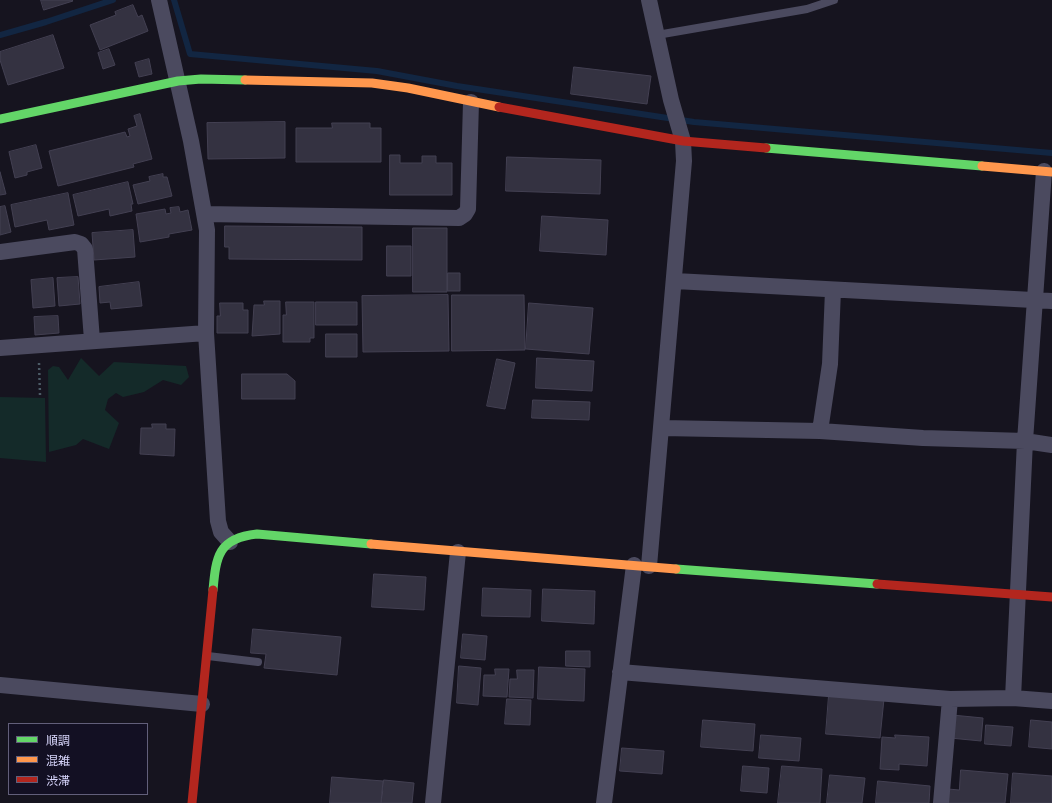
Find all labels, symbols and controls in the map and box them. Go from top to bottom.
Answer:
legend [8,723,148,795]
text: 順調 [46,734,70,748]
text: 混雑 [46,754,70,768]
text: 渋滞 [46,774,70,788]

